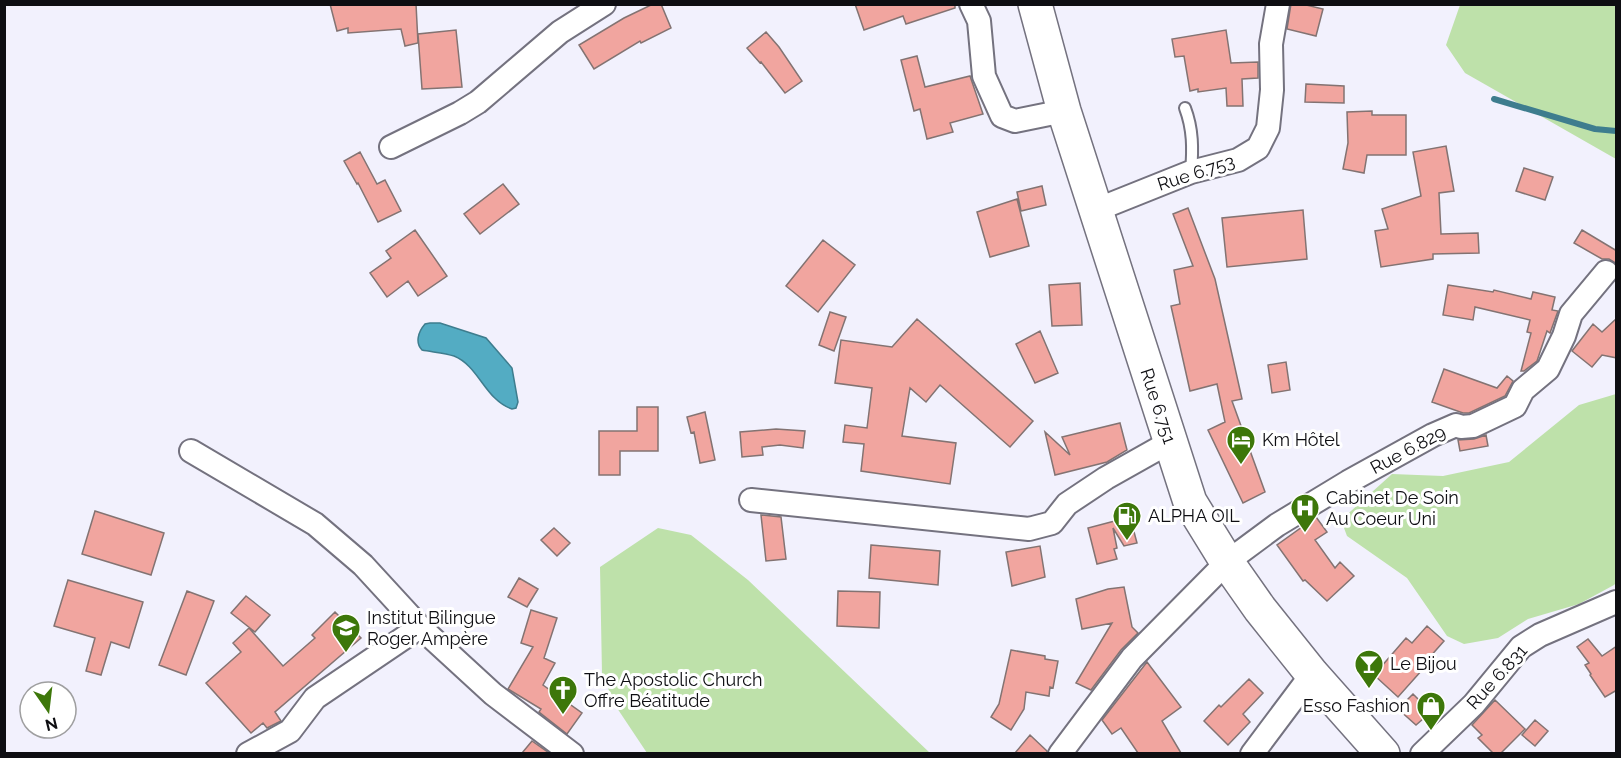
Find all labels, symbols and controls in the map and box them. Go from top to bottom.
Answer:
street label: Rue 6.753 [1155,150,1237,195]
street label: Rue 6.751 [1136,365,1181,447]
street label: Rue 6.829 [1366,421,1449,478]
hotel icon: Km Hôtel [1225,424,1257,466]
place label: Km Hôtel [1262,429,1340,450]
place label: Cabinet De Soin Au Coeur Uni [1326,487,1459,529]
hospital icon: Cabinet De Soin Au Coeur Uni [1289,492,1321,534]
fuel station icon: ALPHA OIL [1111,500,1143,542]
place label: ALPHA OIL [1148,505,1240,526]
place label: Institut Bilingue Roger Ampère [367,607,496,649]
school or university icon: Institut Bilingue Roger Ampère [330,612,362,654]
street label: Rue 6.831 [1462,640,1531,713]
bar icon: Le Bijou [1353,648,1385,690]
place label: Le Bijou [1390,653,1457,674]
place label: The Apostolic Church Offre Béatitude [584,669,763,711]
church icon: The Apostolic Church Offre Béatitude [547,674,579,716]
north arrow [18,680,78,740]
shop icon: Esso Fashion [1415,690,1447,732]
place label: Esso Fashion [1303,695,1410,716]
text: N [43,713,60,735]

